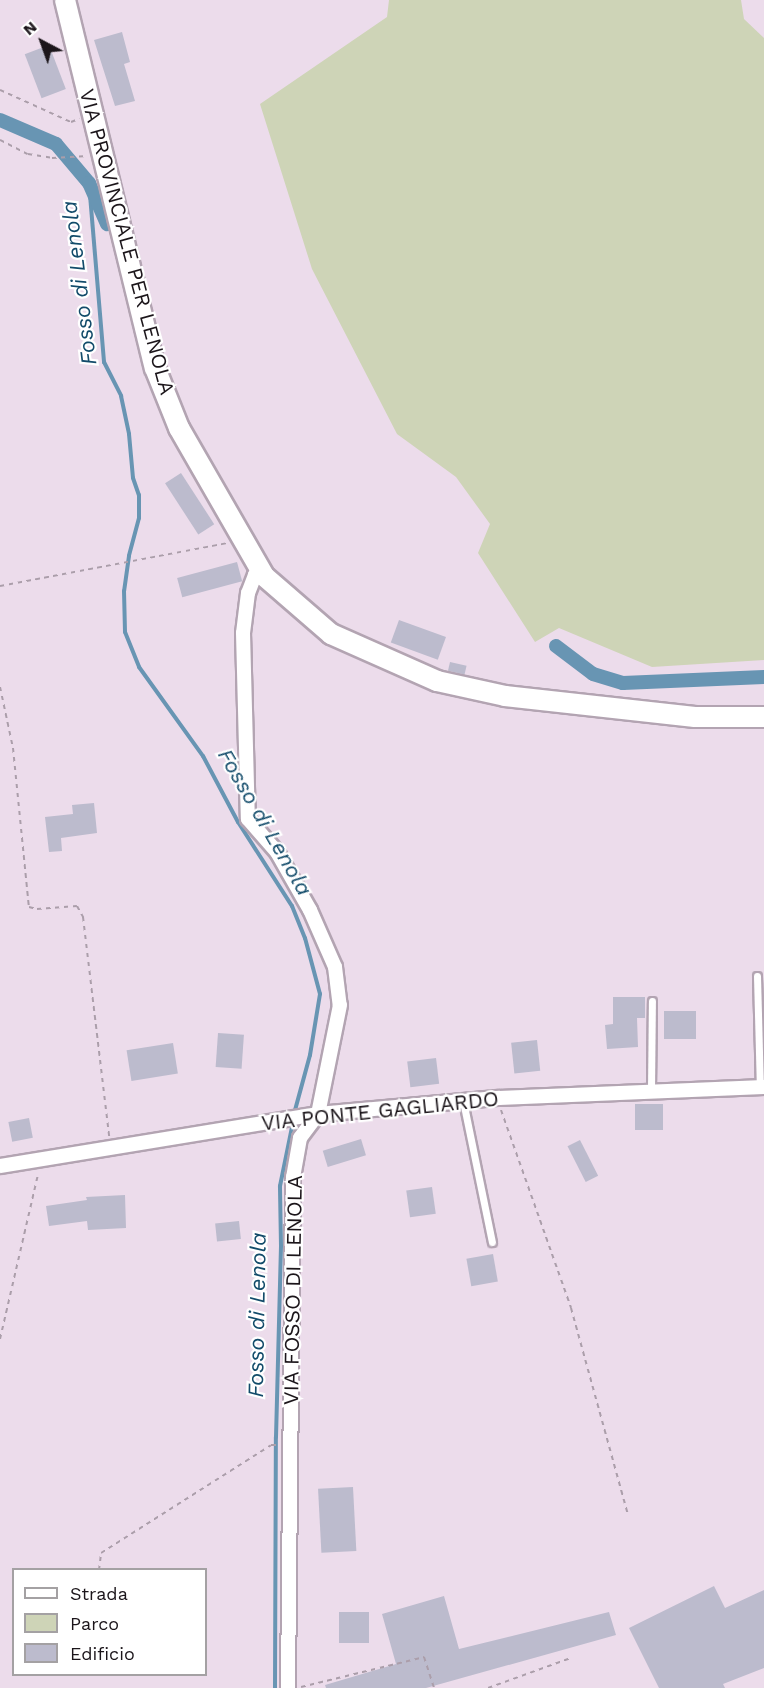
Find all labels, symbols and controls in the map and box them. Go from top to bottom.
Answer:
north arrow [12,12,72,72]
text: N [19,17,41,39]
street label: VIA PROVINCIALE PER LENOLA [74,86,180,398]
water label: Fosso di Lenola [56,199,102,367]
water label: Fosso di Lenola [212,744,318,900]
street label: VIA PONTE GAGLIARDO [260,1086,500,1136]
street label: VIA FOSSO DI LENOLA [278,1174,308,1406]
water label: Fosso di Lenola [242,1232,272,1398]
legend [12,1568,207,1676]
text: Strada [70,1583,128,1604]
text: Parco [70,1613,119,1634]
text: Edificio [70,1643,135,1664]

